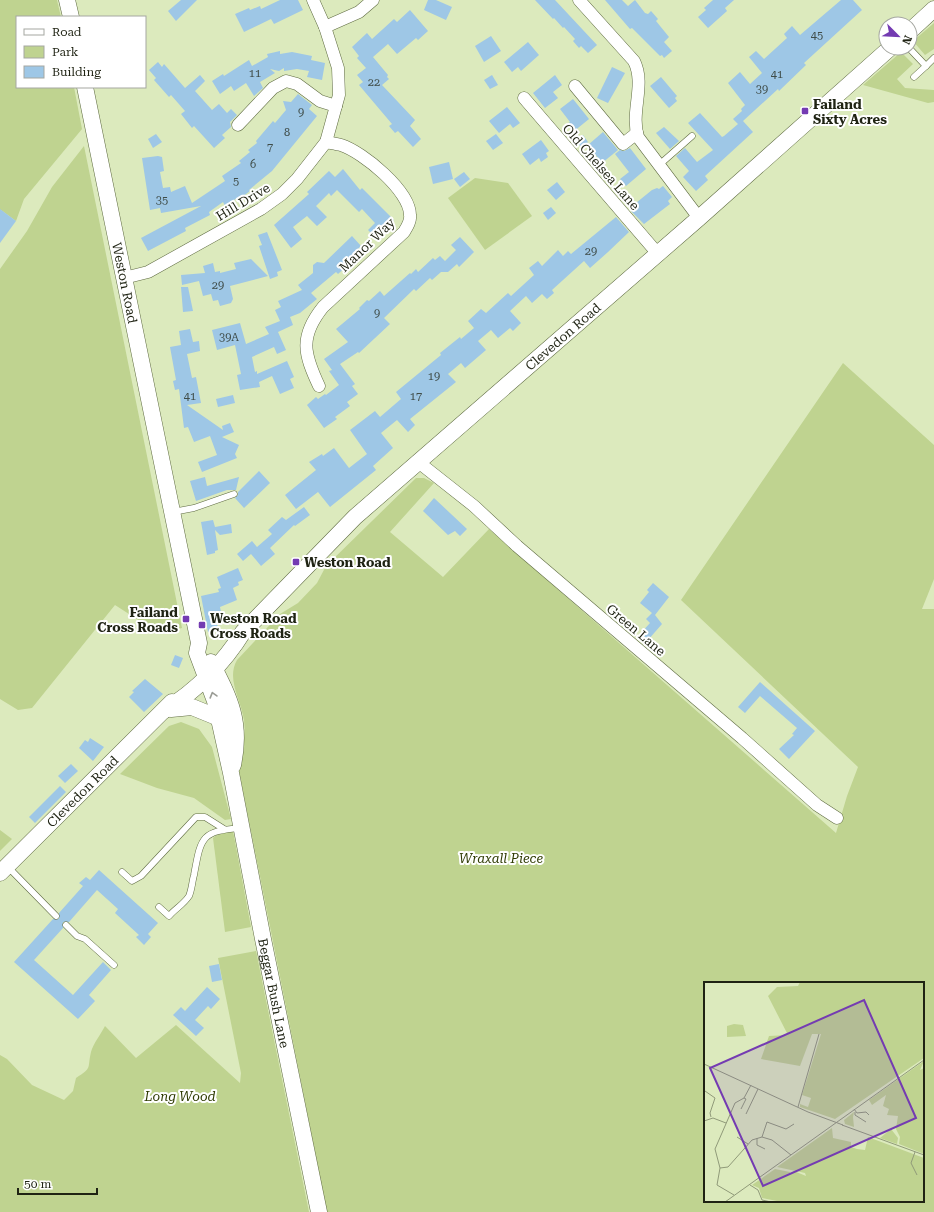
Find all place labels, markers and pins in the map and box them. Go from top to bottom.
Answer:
place label: Failand Sixty Acres [813,97,887,127]
marker: Failand Sixty Acres [800,106,810,116]
place label: Weston Road [304,555,391,570]
marker: Weston Road [291,557,301,567]
place label: Failand Cross Roads [97,605,178,635]
place label: Weston Road Cross Roads [210,611,297,641]
marker: Failand Cross Roads [181,614,191,624]
marker: Weston Road Cross Roads [197,620,207,630]

